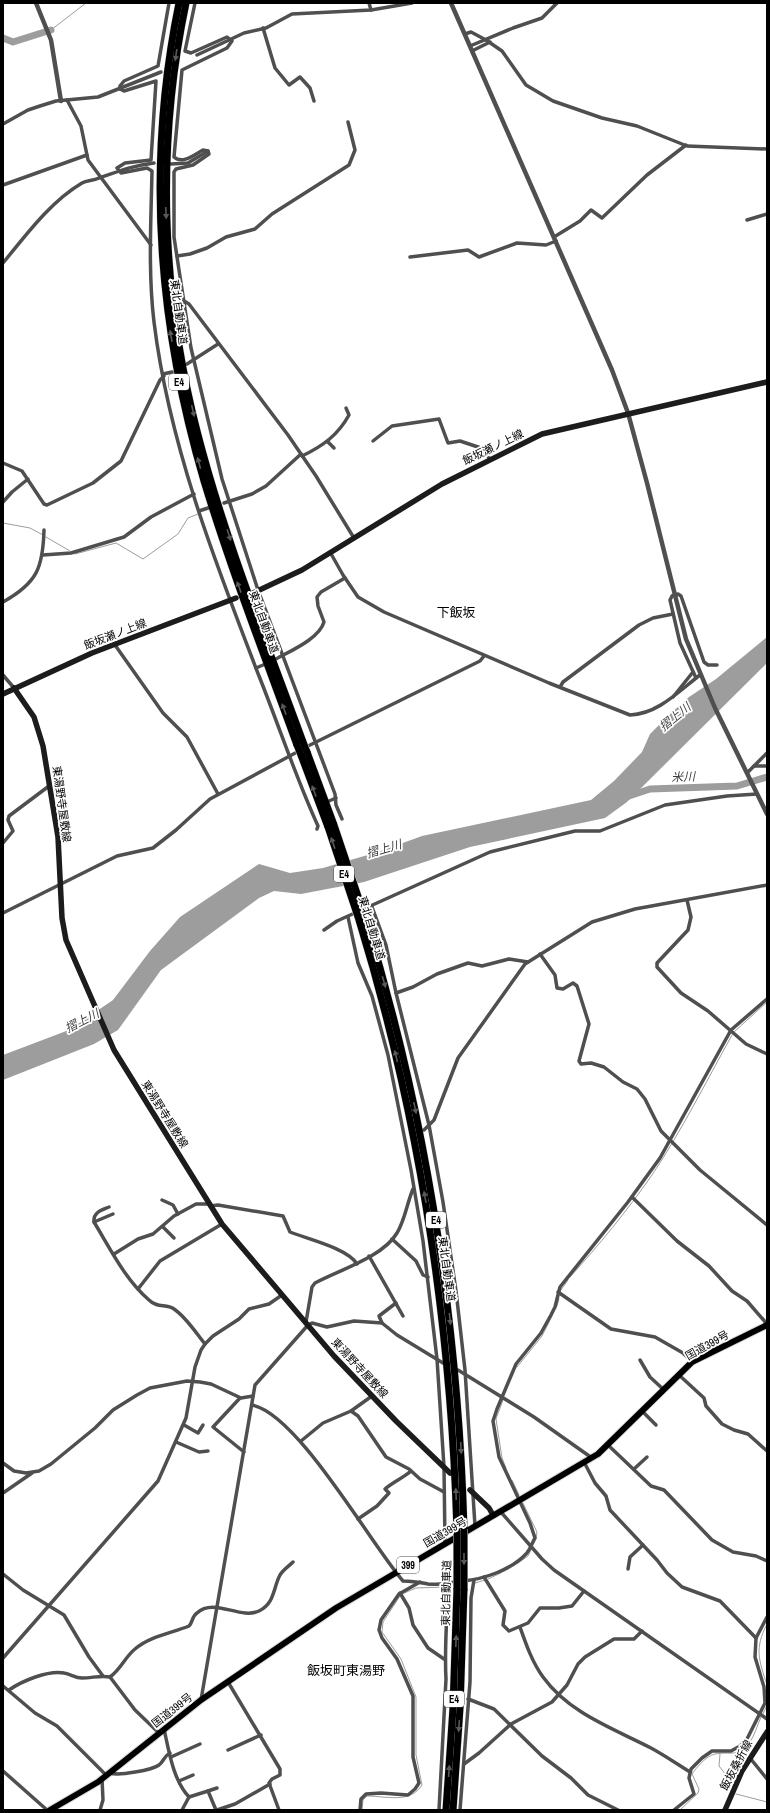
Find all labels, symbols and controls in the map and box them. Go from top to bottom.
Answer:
one-way arrow [173,49,179,61]
one-way arrow [163,207,170,219]
street label: 東北自動車道 [167,278,191,346]
one-way arrow [168,330,174,342]
road number: E4 [169,374,189,390]
one-way arrow [190,404,196,417]
street label: 飯坂瀬ノ上線 [460,426,526,468]
one-way arrow [196,457,202,469]
one-way arrow [226,530,232,542]
one-way arrow [235,580,241,592]
street label: 東北自動車道 [246,589,282,655]
district label: 下飯坂 [436,604,476,621]
street label: 飯坂瀬ノ上線 [82,616,148,652]
water label: 摺上川 [656,698,696,735]
one-way arrow [281,702,287,714]
street label: 東湯野寺屋敷線 [50,765,74,843]
water label: 米川 [671,769,697,785]
one-way arrow [311,784,317,796]
water label: 摺上川 [364,836,405,862]
one-way arrow [330,837,336,849]
road number: E4 [334,866,354,882]
street label: 東北自動車道 [356,894,388,962]
one-way arrow [381,976,387,988]
water label: 摺上川 [62,1005,103,1036]
one-way arrow [393,1050,399,1062]
street label: 東湯野寺屋敷線 [139,1078,191,1150]
one-way arrow [413,1102,419,1114]
one-way arrow [422,1191,428,1203]
road number: E4 [426,1212,446,1228]
street label: 東北自動車道 [435,1235,459,1303]
one-way arrow [447,1313,453,1325]
street label: 国道399号 [683,1327,731,1363]
street label: 東湯野寺屋敷線 [329,1335,391,1401]
one-way arrow [457,1442,464,1454]
one-way arrow [452,1488,459,1500]
street label: 国道399号 [421,1514,469,1550]
one-way arrow [461,1553,467,1566]
road number: 399 [397,1557,419,1573]
street label: 東北自動車道 [438,1560,454,1626]
one-way arrow [453,1634,459,1647]
district label: 飯坂町東湯野 [307,1662,385,1679]
street label: 国道399号 [149,1690,195,1730]
road number: E4 [444,1691,464,1707]
one-way arrow [456,1720,462,1733]
street label: 飯坂桑折線 [717,1737,755,1793]
one-way arrow [446,1764,452,1777]

